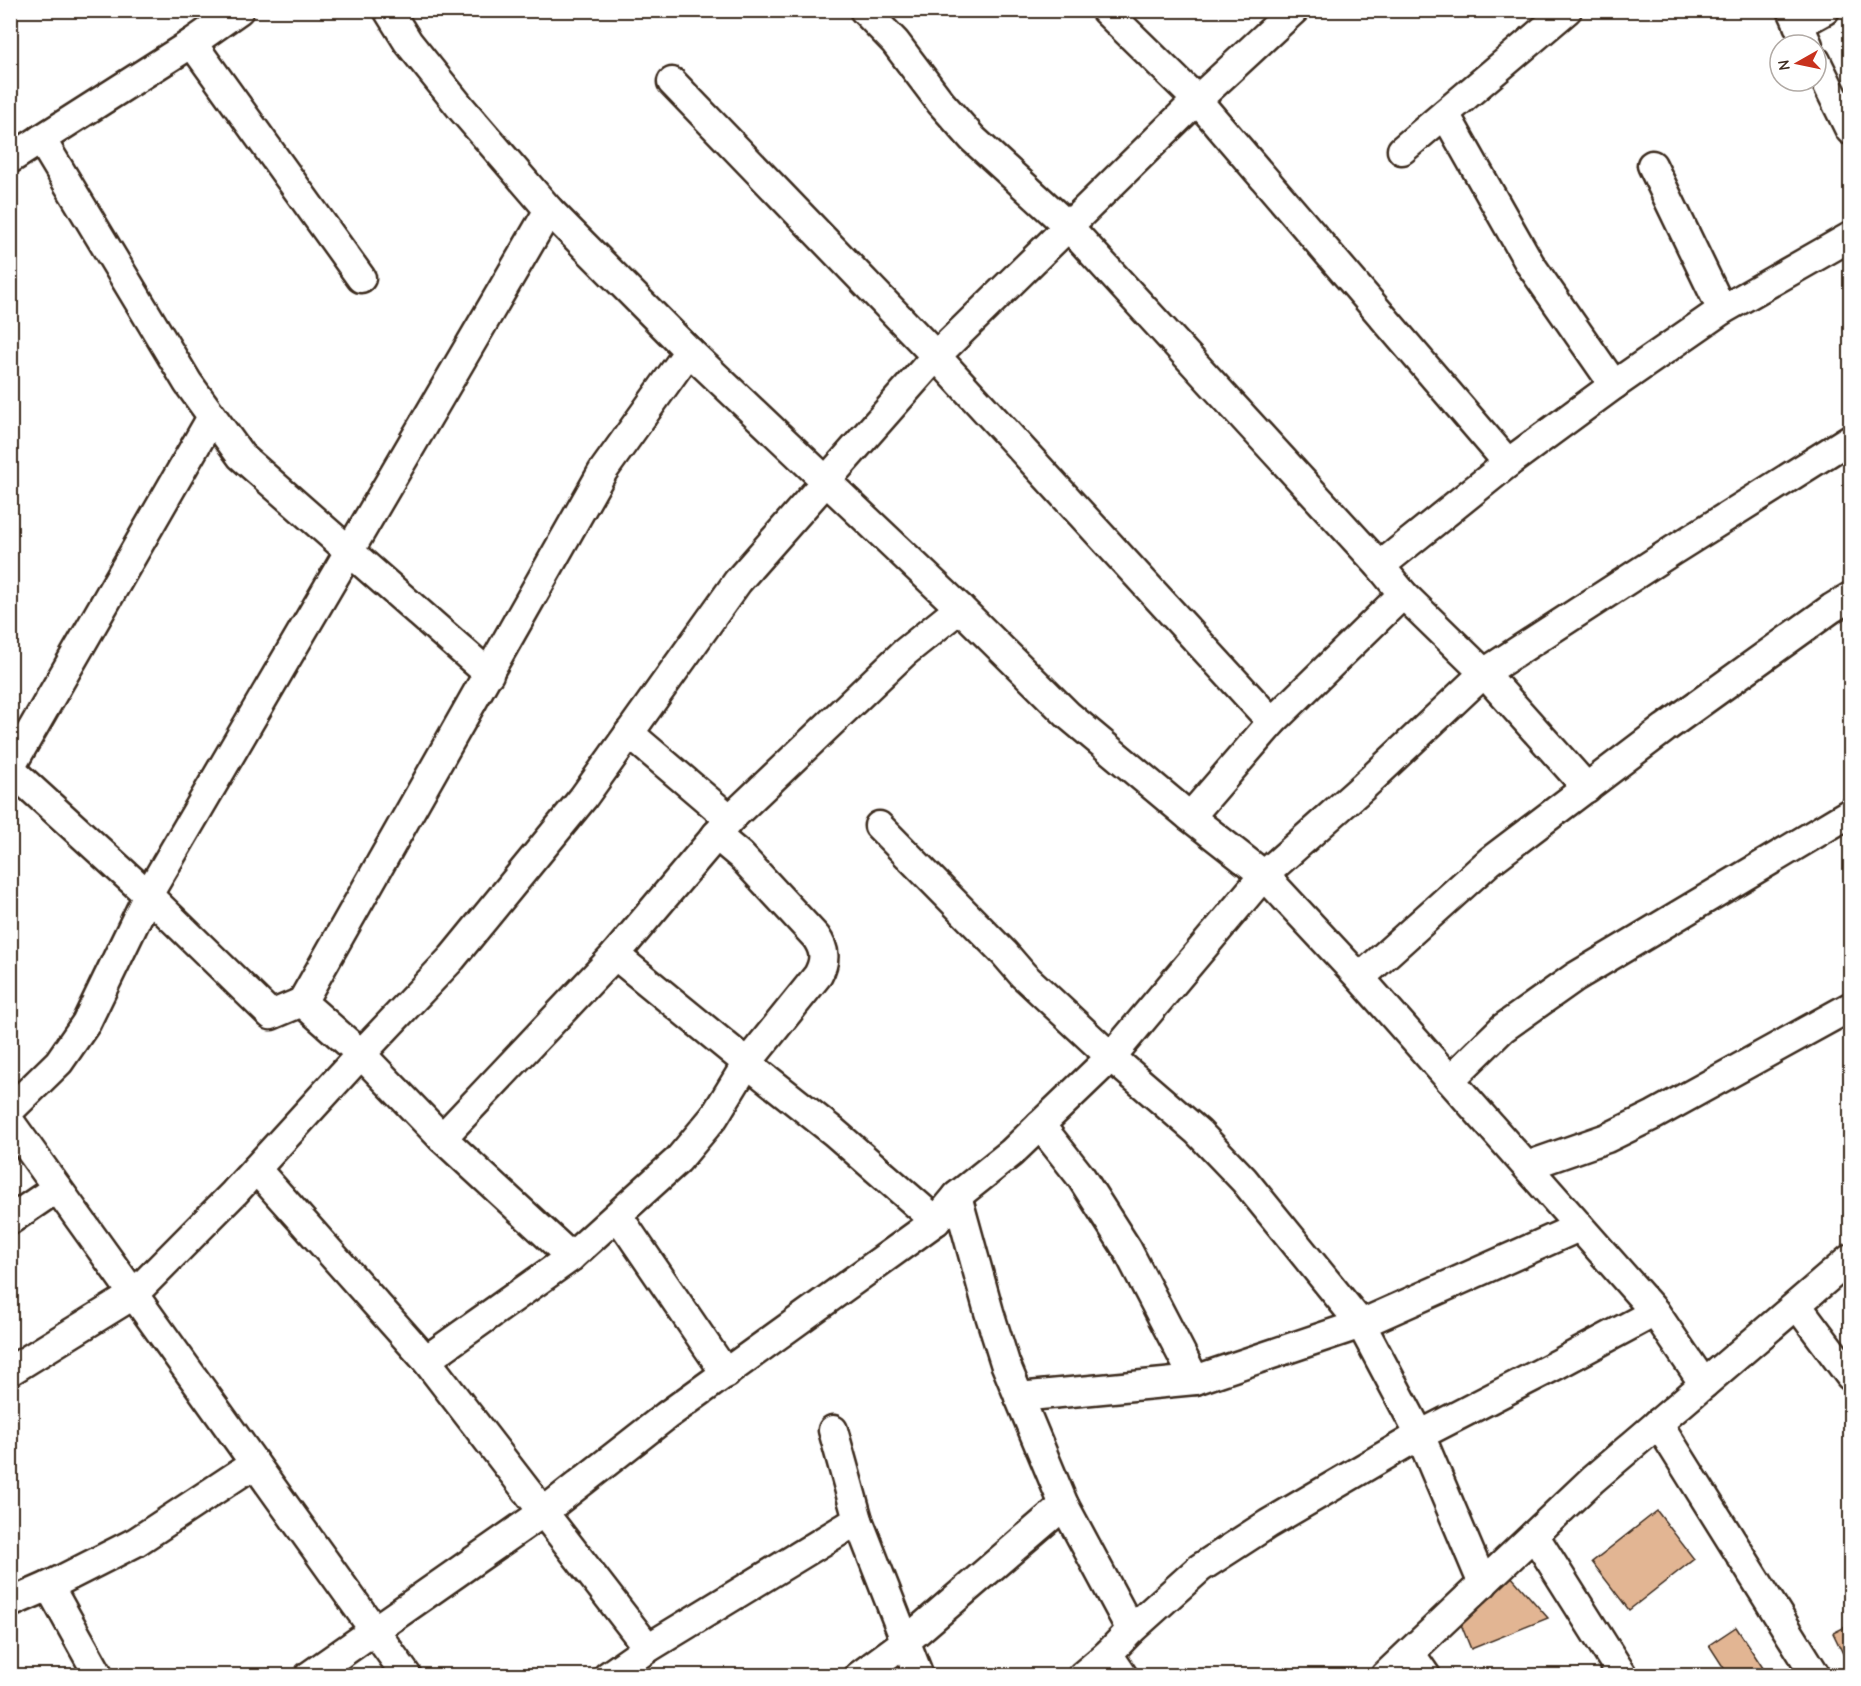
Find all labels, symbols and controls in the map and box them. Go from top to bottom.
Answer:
north arrow [1768,33,1828,93]
text: N [1774,59,1794,72]

